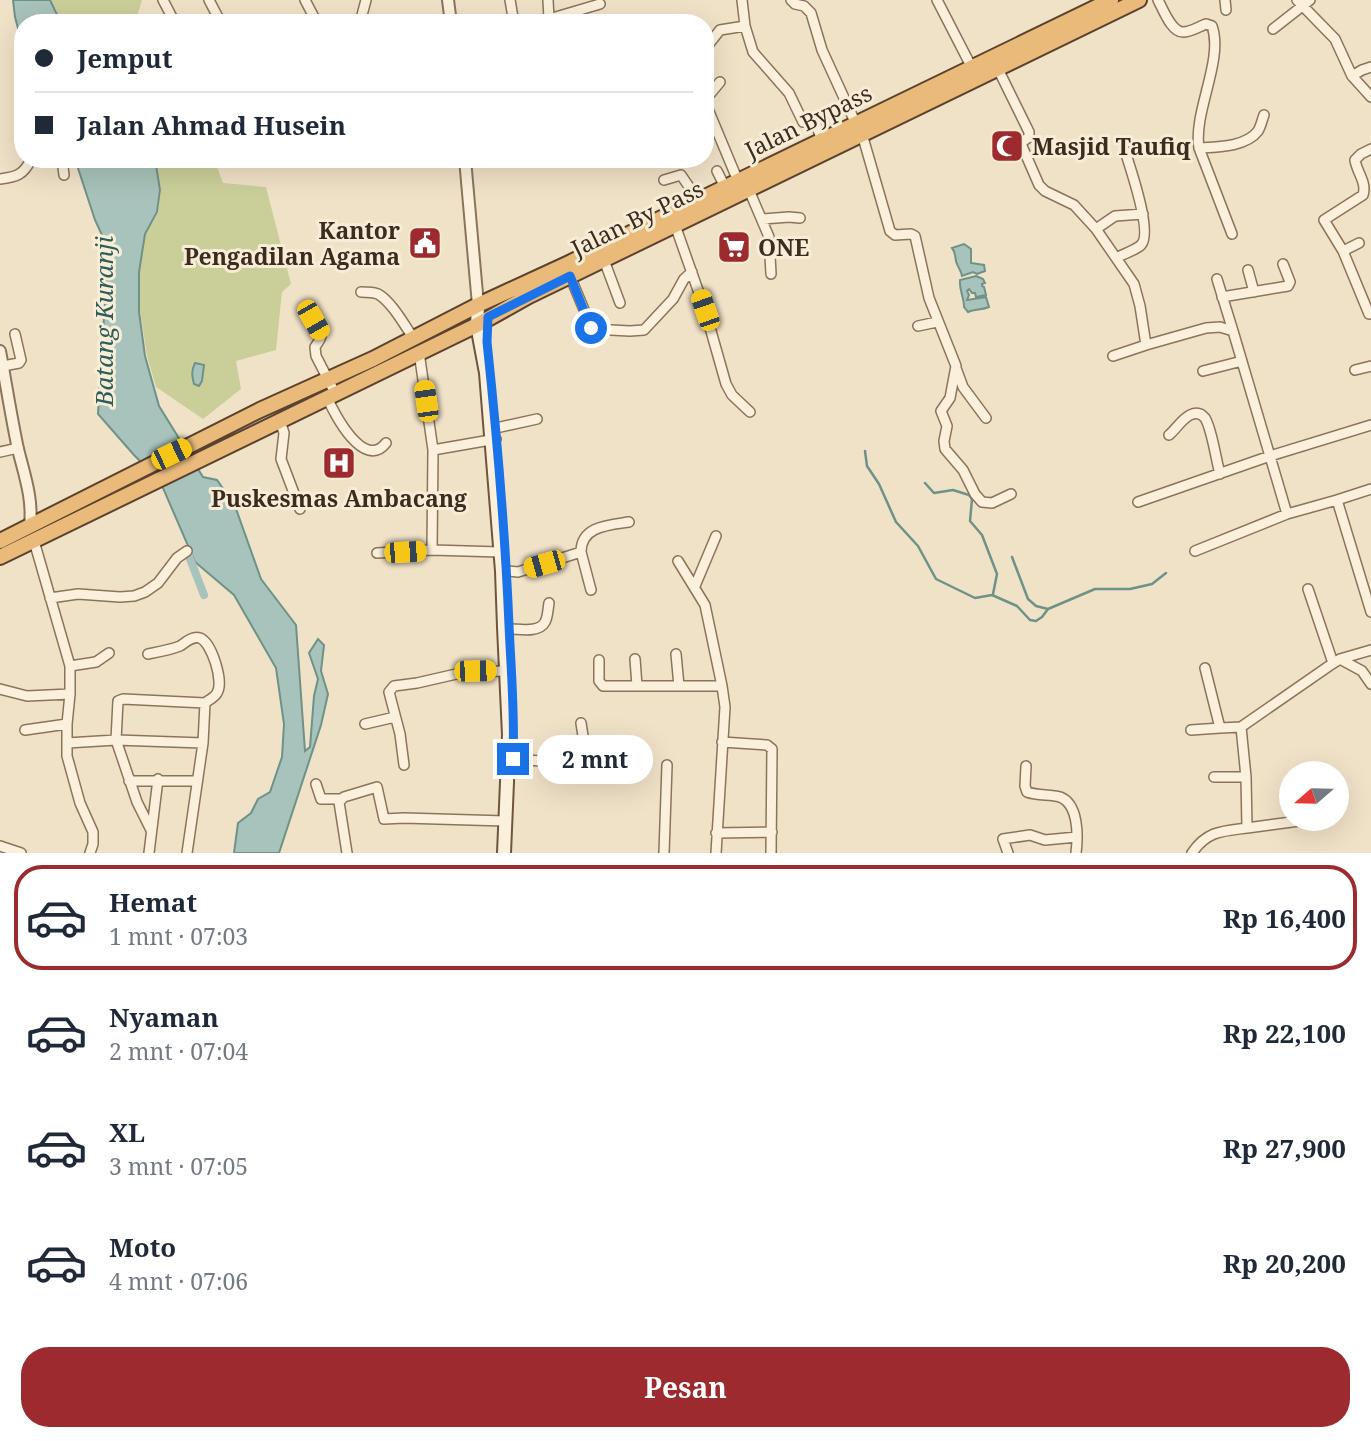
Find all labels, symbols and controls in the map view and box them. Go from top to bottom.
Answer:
text: Jemput [77,40,172,76]
street label: Jalan Bypass [738,76,877,166]
text: Jalan Ahmad Husein [77,107,346,143]
mosque icon: Masjid Taufiq [988,127,1026,165]
place label: Masjid Taufiq [1032,130,1191,162]
street label: Jalan By Pass [565,172,708,264]
place label: Kantor Pengadilan Agama [184,214,400,272]
public building icon: Kantor Pengadilan Agama [406,224,444,262]
supermarket icon: ONE [715,228,753,266]
place label: ONE [758,231,809,263]
water label: Batang Kuranji [87,236,120,407]
car [689,287,722,333]
car [294,297,333,343]
route start [575,312,607,344]
car [413,379,440,423]
car [148,435,195,473]
hospital icon: Puskesmas Ambacang [320,444,358,482]
place label: Puskesmas Ambacang [211,482,467,514]
car [384,540,427,564]
car [521,548,568,580]
car [454,660,497,682]
callout: 2 mnt [538,734,653,784]
route end [497,743,529,775]
text: 2 mnt [562,743,628,775]
north arrow [1279,761,1349,831]
map controls [1279,761,1349,831]
text: Hemat [109,884,197,920]
icon: car [25,886,88,949]
text: Rp 16,400 [1223,900,1346,936]
text: 1 mnt · 07:03 [109,920,248,952]
text: Nyaman [109,999,219,1035]
icon: car [25,1001,88,1064]
text: Rp 22,100 [1223,1015,1346,1051]
text: 2 mnt · 07:04 [109,1035,248,1067]
text: XL [109,1114,145,1150]
icon: car [25,1116,88,1179]
text: Rp 27,900 [1223,1130,1346,1166]
text: 3 mnt · 07:05 [109,1150,248,1182]
text: Moto [109,1229,176,1265]
icon: car [25,1231,88,1294]
text: Rp 20,200 [1223,1245,1346,1281]
text: 4 mnt · 07:06 [109,1265,248,1297]
button: Pesan [21,1347,1350,1427]

